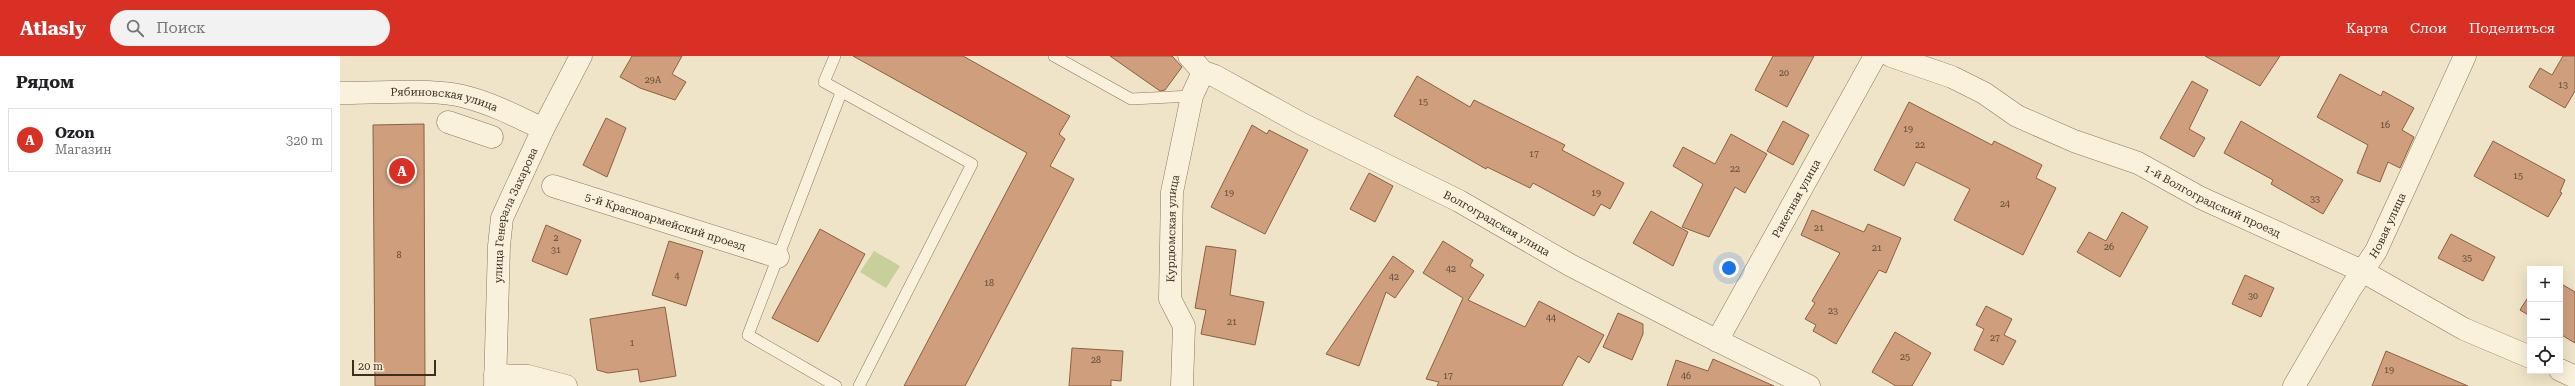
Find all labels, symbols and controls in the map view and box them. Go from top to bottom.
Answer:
search box [110,10,390,46]
text: Atlasly [20,17,86,40]
icon: search [124,17,146,39]
text: Поиск [156,19,206,37]
text: Карта [2346,20,2388,36]
text: Слои [2410,20,2447,36]
text: Поделиться [2469,20,2555,36]
house number: 20 [1779,68,1789,78]
text: Рядом [16,72,74,92]
house number: 29А [645,75,662,85]
house number: 13 [2558,80,2568,90]
street label: Рябиновская улица [390,86,500,114]
house number: 15 [1418,97,1428,107]
house number: 16 [2380,120,2390,130]
text: Ozon [55,124,95,142]
house number: 19 [1903,124,1913,134]
text: A [25,133,35,148]
text: 320 m [286,133,323,148]
house number: 22 [1915,140,1925,150]
text: Магазин [55,142,112,157]
street label: улица Генерала Захарова [492,146,541,283]
house number: 17 [1529,149,1539,159]
pin: A [389,156,415,186]
street label: Ракетная улица [1770,157,1823,240]
street label: 1-й Волгоградский проезд [2142,162,2283,240]
house number: 22 [1730,164,1740,174]
house number: 15 [2513,171,2523,181]
street label: Курдюмская улица [1164,174,1182,283]
house number: 19 [1224,188,1234,198]
street label: Волгоградская улица [1441,188,1552,259]
house number: 19 [1591,188,1601,198]
street label: 5-й Красноармейский проезд [583,191,747,253]
street label: Новая улица [2367,191,2409,261]
house number: 33 [2310,194,2320,204]
house number: 24 [2000,199,2010,209]
house number: 21 [1814,223,1824,233]
house number: 2 [553,233,559,243]
house number: 26 [2104,242,2114,252]
house number: 21 [1872,243,1882,253]
house number: 31 [551,245,561,255]
house number: 8 [396,250,402,260]
house number: 35 [2462,253,2472,263]
your location [1719,258,1739,278]
house number: 42 [1446,264,1456,274]
map controls [2527,266,2563,374]
button: + [2527,266,2563,302]
house number: 4 [674,271,680,281]
house number: 42 [1389,272,1399,282]
house number: 18 [984,278,994,288]
house number: 30 [2248,291,2258,301]
button: − [2527,302,2563,338]
house number: 23 [1828,306,1838,316]
house number: 44 [1546,313,1556,323]
house number: 21 [1227,317,1237,327]
house number: 27 [1990,333,2000,343]
house number: 1 [629,338,635,348]
button: locate [2527,338,2563,374]
house number: 25 [1900,352,1910,362]
house number: 28 [1091,355,1101,365]
scale bar [352,358,436,377]
text: 20 m [358,360,383,373]
house number: 19 [2384,365,2394,375]
house number: 17 [1443,371,1453,381]
house number: 46 [1681,371,1691,381]

